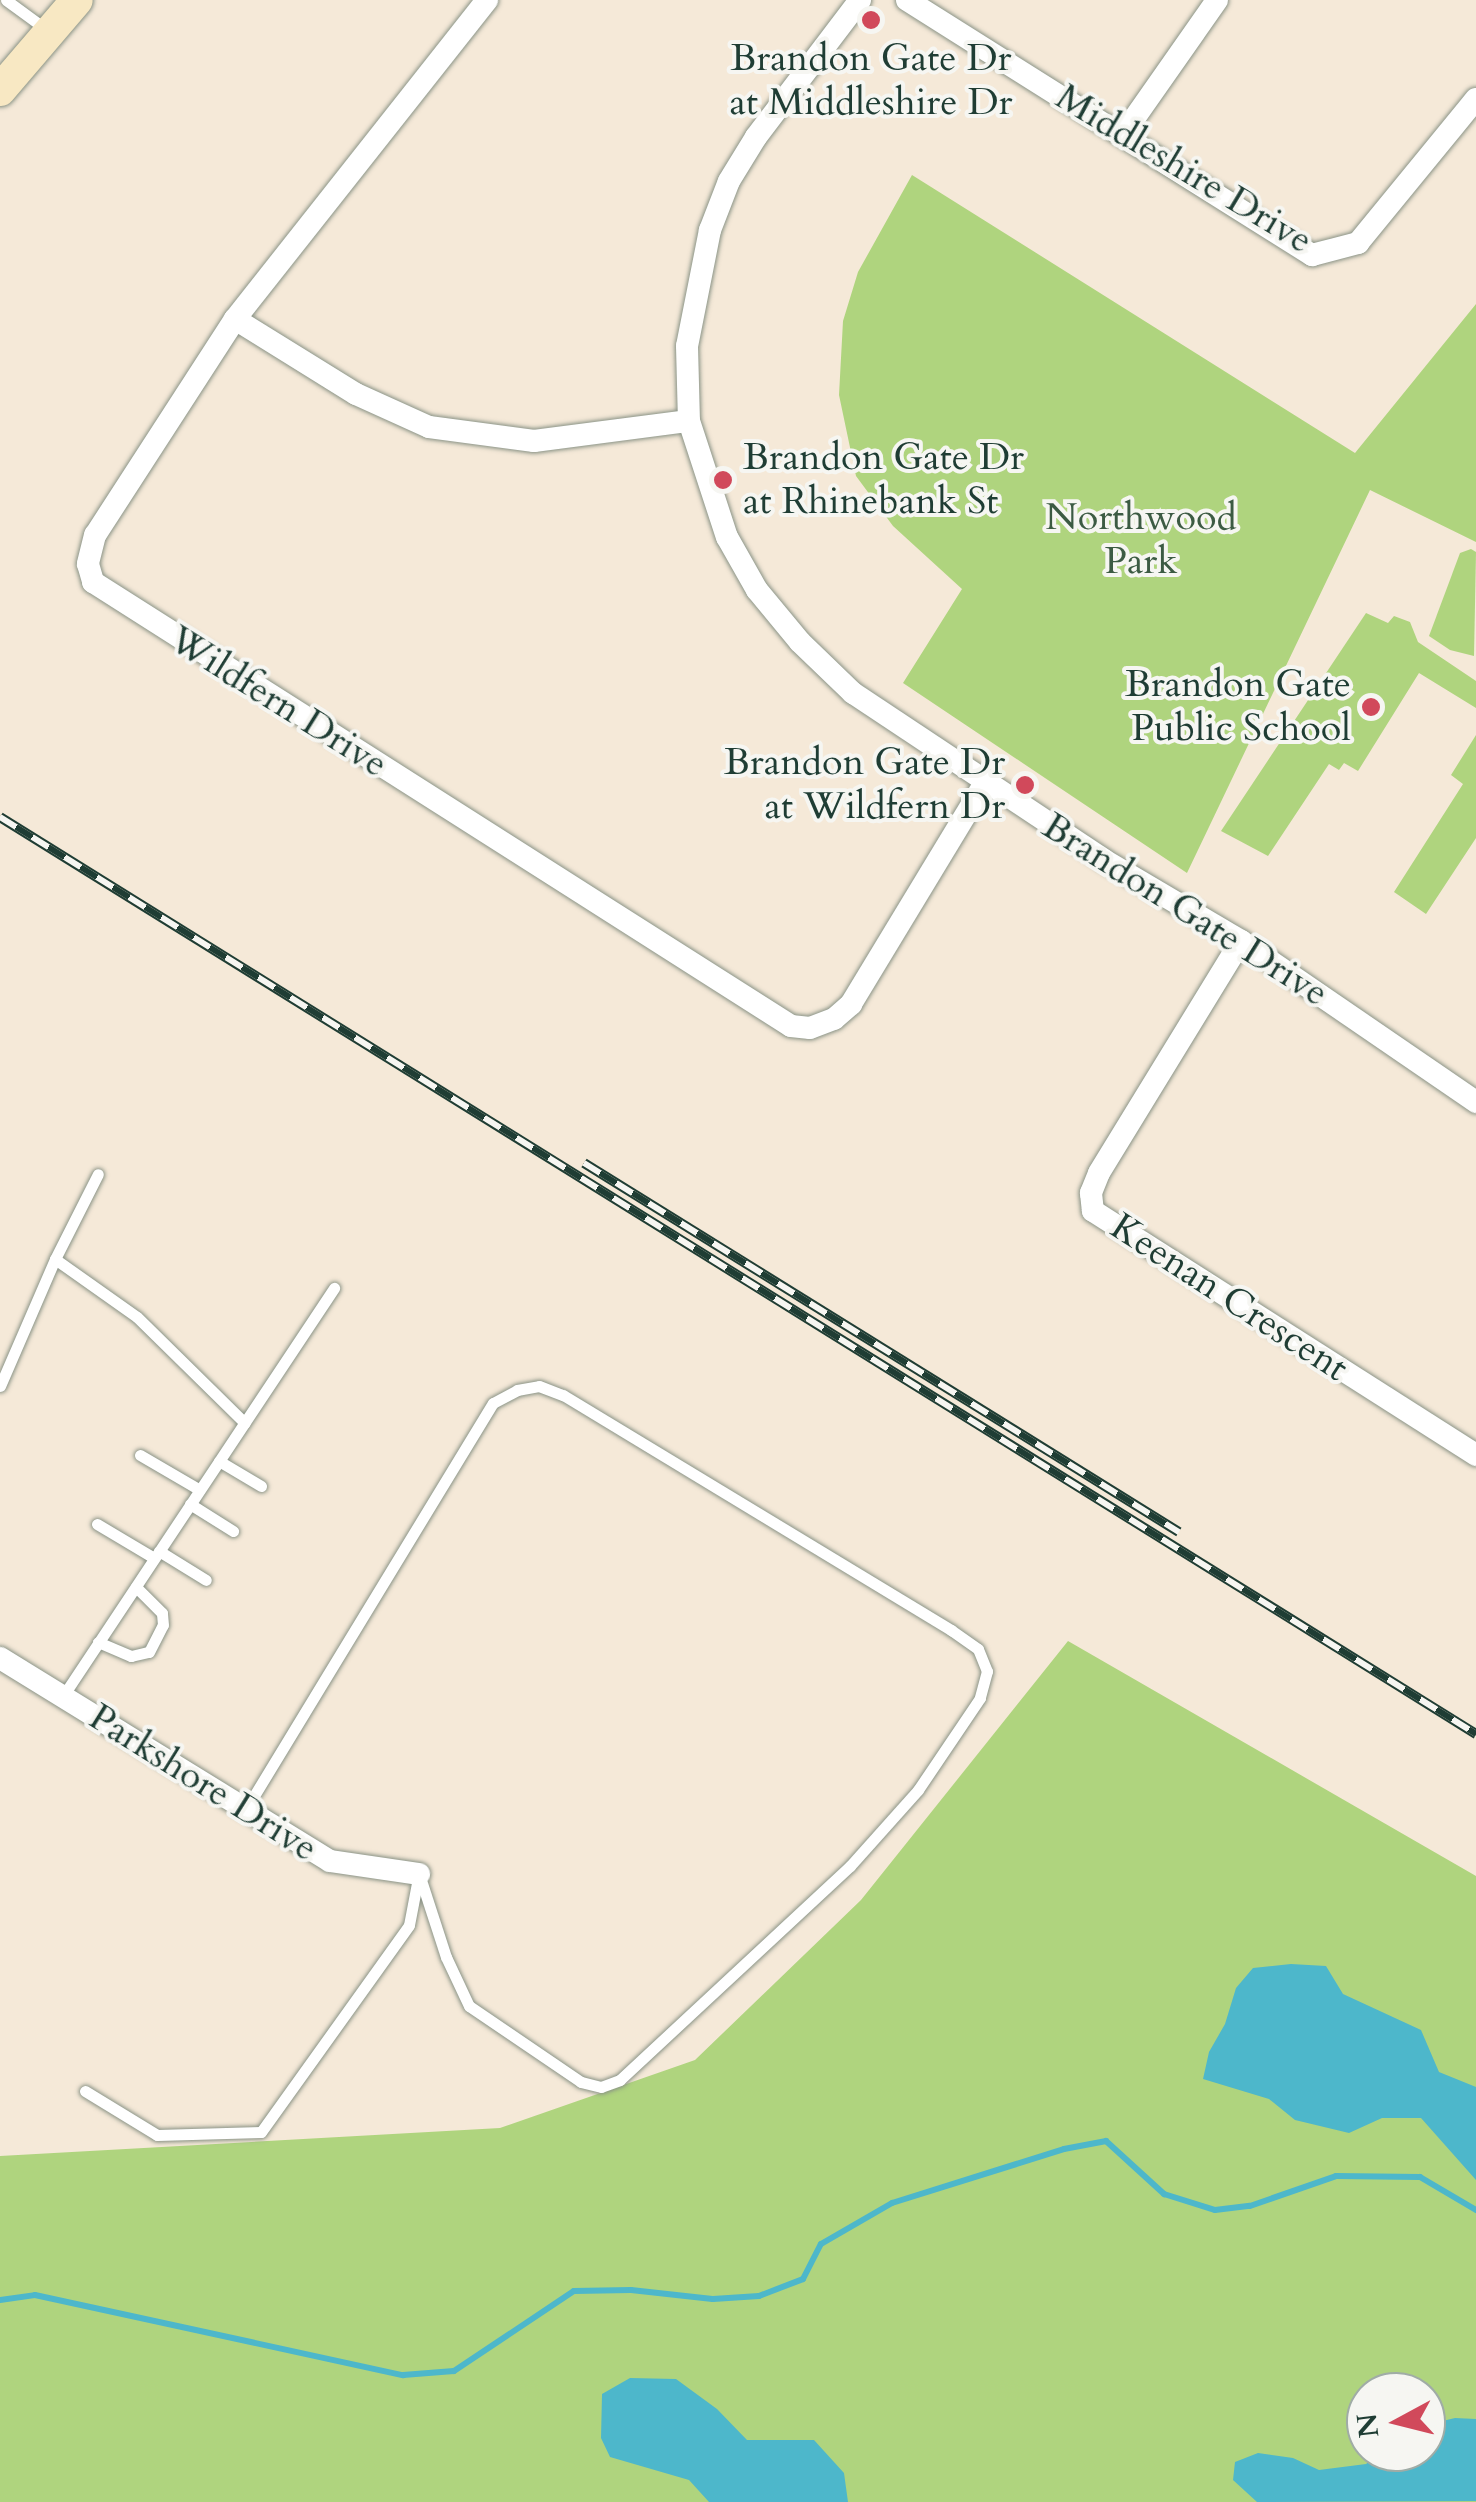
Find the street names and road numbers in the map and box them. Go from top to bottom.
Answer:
street label: Middleshire Drive [1047,74,1321,264]
street label: Wildfern Drive [160,617,396,787]
street label: Brandon Gate Drive [1034,804,1336,1016]
street label: Keenan Crescent [1102,1204,1356,1392]
street label: Parkshore Drive [80,1695,326,1871]

